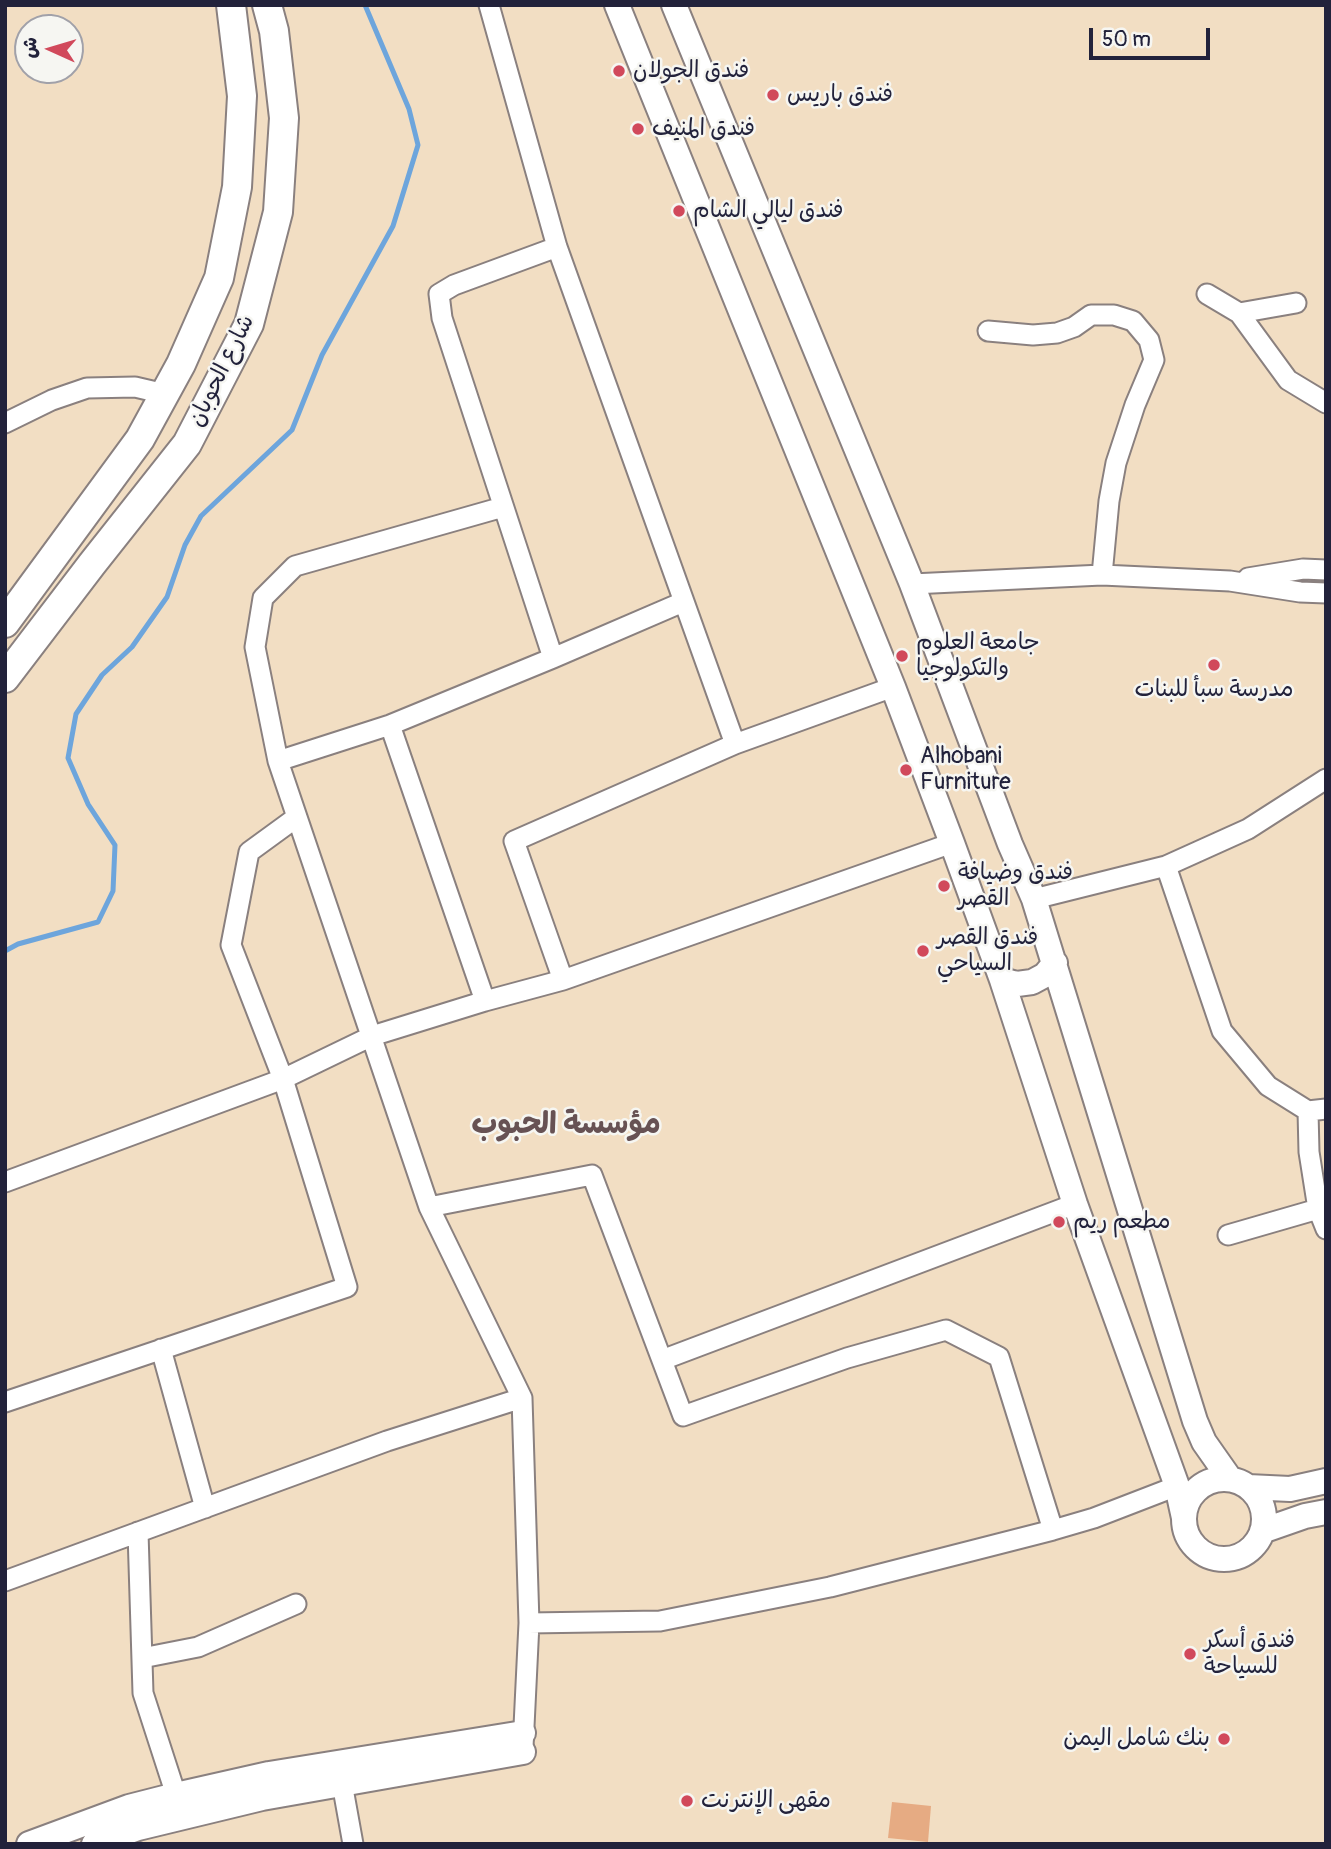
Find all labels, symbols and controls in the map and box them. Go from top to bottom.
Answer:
north arrow [14,14,84,84]
scale bar [1093,14,1214,58]
text: 50 m [1102,26,1151,53]
text: ش [17,36,43,59]
place label: فندق الجولان [633,57,749,85]
marker: فندق الجولان [611,63,627,79]
place label: فندق باريس [787,81,893,109]
marker: فندق باريس [765,87,781,103]
place label: فندق المنيف [652,115,755,143]
marker: فندق المنيف [630,121,646,137]
place label: فندق ليالي الشام [693,197,844,225]
marker: فندق ليالي الشام [671,203,687,219]
street label: شارع الحوبان [183,311,261,431]
place label: جامعة العلوم والتكولوجيا [916,629,1040,683]
marker: جامعة العلوم والتكولوجيا [894,648,910,664]
marker: مدرسة سبأ للبنات [1206,657,1222,673]
place label: مدرسة سبأ للبنات [1135,676,1293,704]
place label: Alhobani Furniture [920,743,1011,797]
marker: Alhobani Furniture [898,762,914,778]
place label: فندق وضيافة القصر [958,859,1073,913]
marker: فندق وضيافة القصر [936,878,952,894]
place label: فندق القصر السياحي [937,924,1038,978]
marker: فندق القصر السياحي [915,943,931,959]
district label: مؤسسة الحبوب [471,1107,661,1143]
place label: مطعم ريم [1073,1208,1171,1236]
marker: مطعم ريم [1051,1214,1067,1230]
place label: فندق أسكر للسياحة [1204,1627,1295,1681]
marker: فندق أسكر للسياحة [1182,1646,1198,1662]
place label: بنك شامل اليمن [1063,1725,1210,1753]
marker: بنك شامل اليمن [1216,1731,1232,1747]
place label: مقهى الإنترنت [701,1787,831,1815]
marker: مقهى الإنترنت [679,1793,695,1809]

